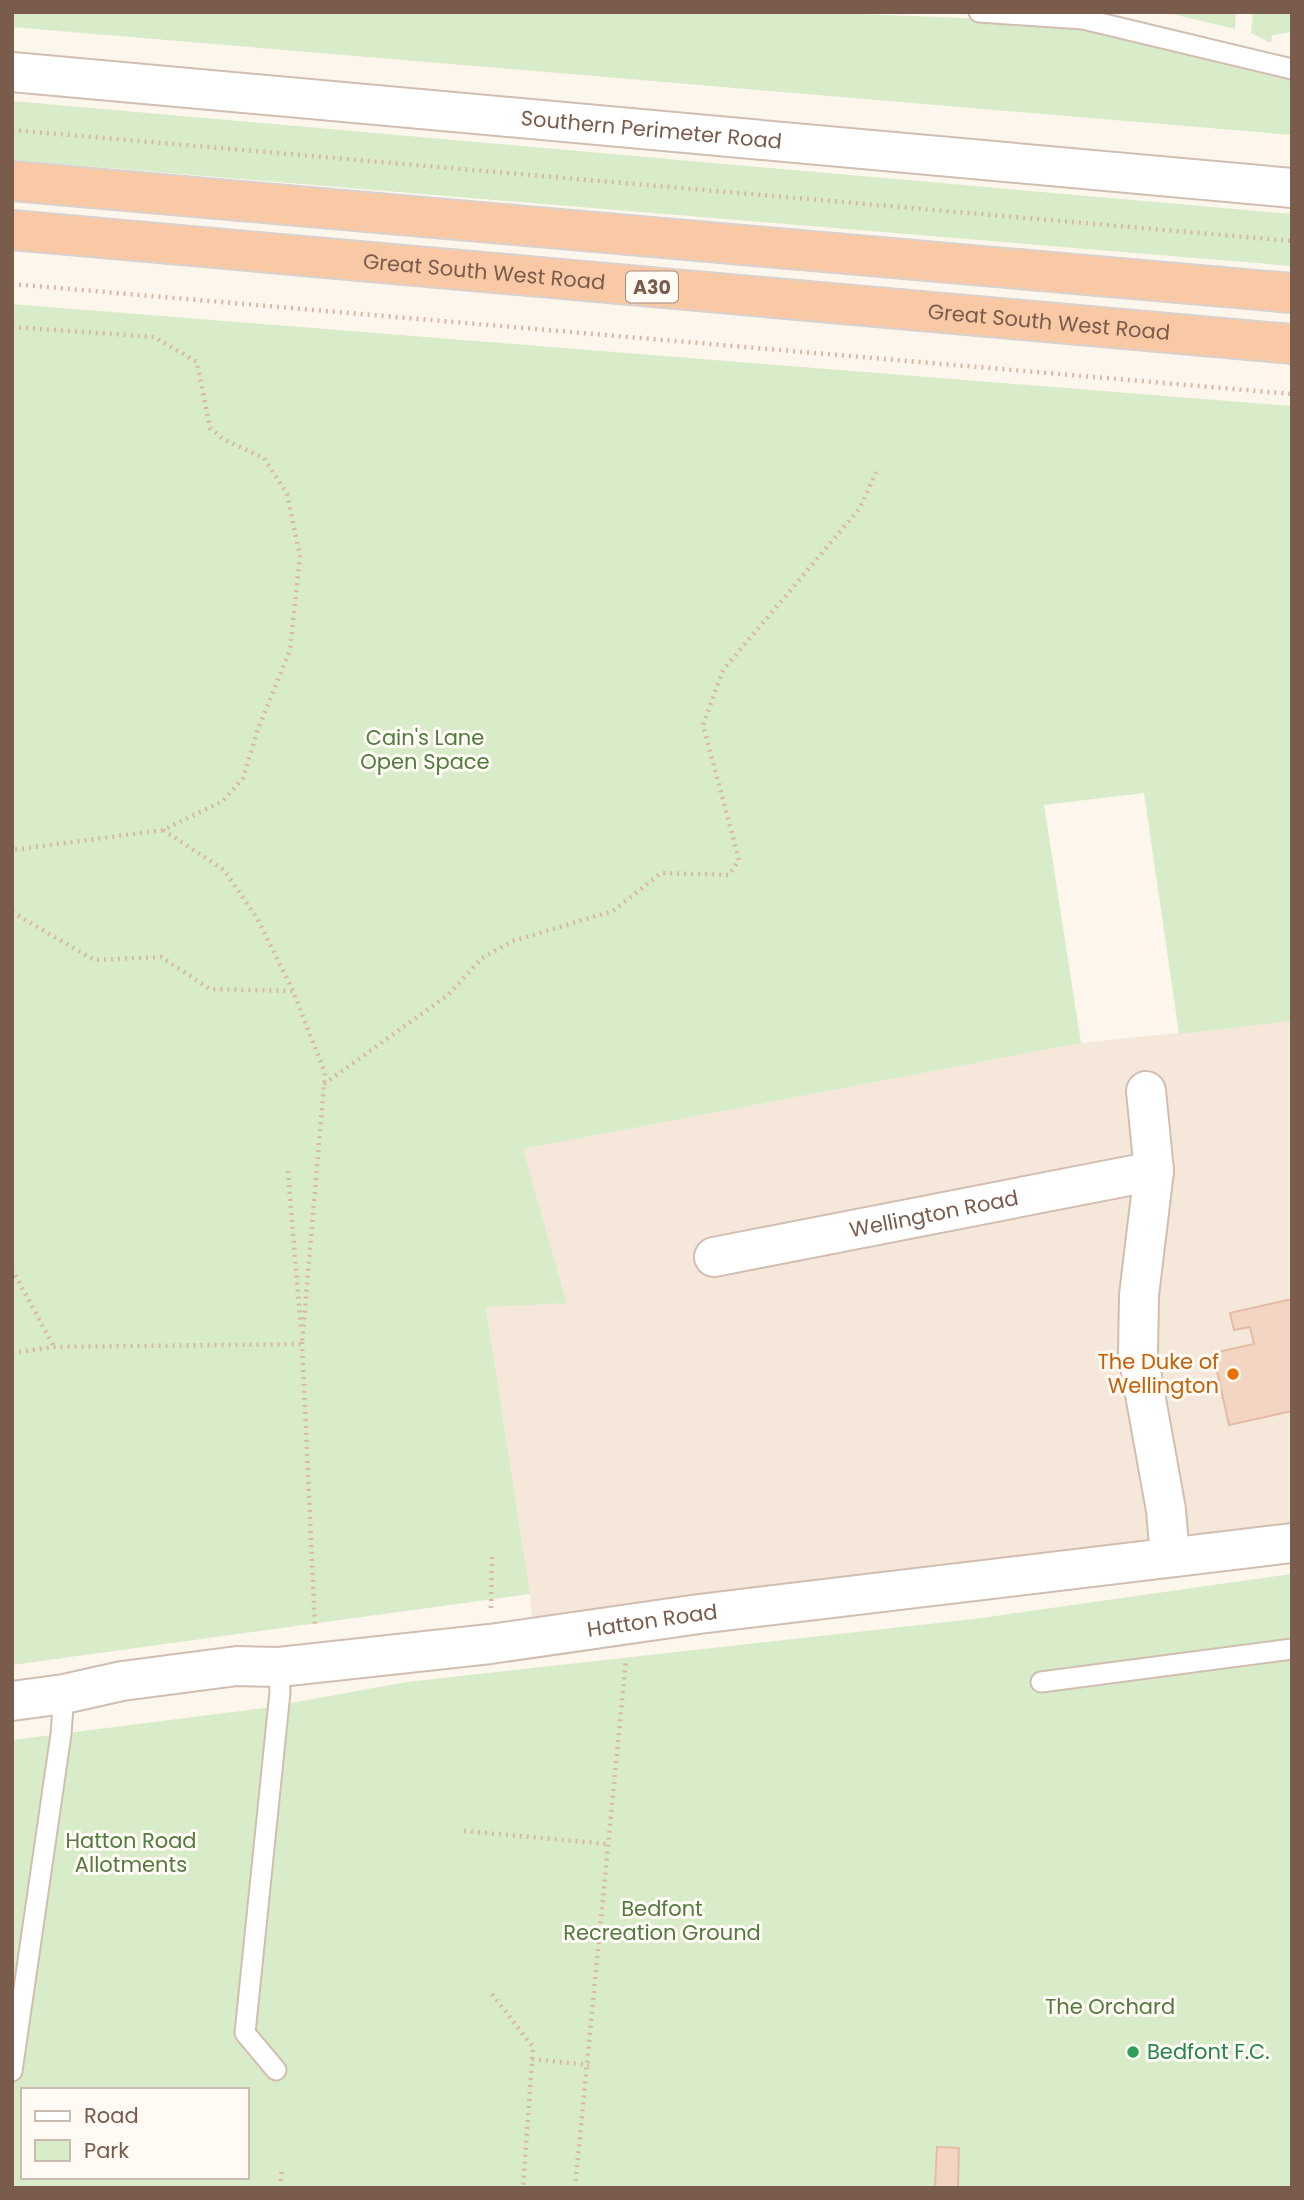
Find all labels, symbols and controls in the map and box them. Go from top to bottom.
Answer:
street label: Southern Perimeter Road [520,103,783,156]
street label: Great South West Road [362,246,607,297]
road number: A30 [626,272,678,302]
street label: Great South West Road [927,297,1171,347]
park label: Cain's Lane Open Space [360,723,490,776]
street label: Wellington Road [847,1183,1021,1244]
place label: The Duke of Wellington [1097,1347,1219,1400]
marker: The Duke of Wellington [1225,1366,1241,1382]
street label: Hatton Road [585,1597,719,1644]
park label: Hatton Road Allotments [65,1826,197,1879]
park label: Bedfont Recreation Ground [563,1894,761,1947]
park label: The Orchard [1045,1992,1175,2021]
place label: Bedfont F.C. [1147,2037,1270,2066]
marker: Bedfont F.C. [1125,2044,1141,2060]
legend [21,2088,248,2179]
text: Road [84,2101,139,2130]
text: Park [84,2136,129,2165]

